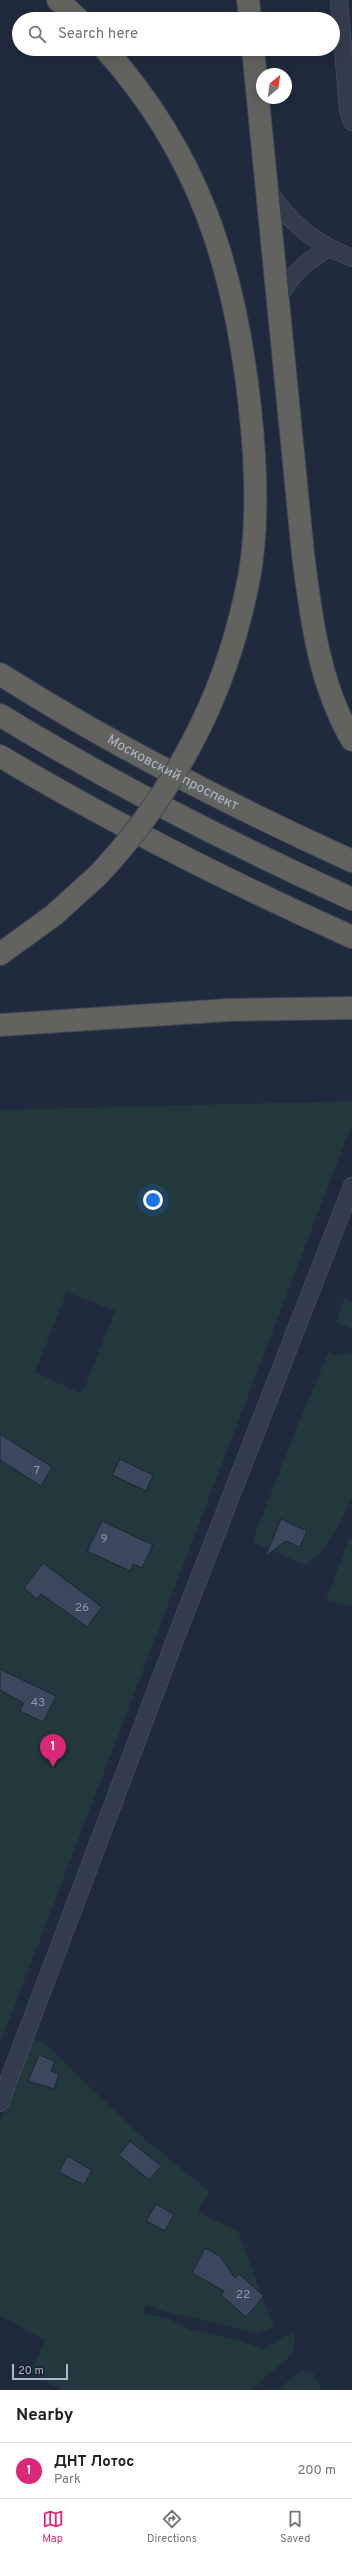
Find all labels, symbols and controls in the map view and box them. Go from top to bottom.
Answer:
search box [12,12,340,56]
icon: search [26,23,48,45]
text: Search here [58,25,138,44]
north arrow [256,68,292,104]
street label: Московский проспект [104,731,241,814]
your location [143,1190,163,1210]
house number: 7 [34,1463,40,1479]
house number: 9 [100,1531,108,1547]
house number: 26 [75,1600,89,1616]
house number: 43 [31,1695,45,1711]
pin: 1 [40,1734,66,1767]
house number: 22 [236,2287,250,2303]
scale bar [12,2362,68,2381]
text: 20 m [18,2364,44,2378]
text: Nearby [16,2405,73,2427]
text: ДНТ Лотос [54,2453,134,2472]
text: 1 [26,2463,32,2479]
text: 200 m [297,2463,336,2479]
text: Park [54,2472,81,2488]
tab: Map [42,2508,64,2546]
tab: Directions [147,2508,197,2546]
tab: Saved [280,2508,310,2546]

